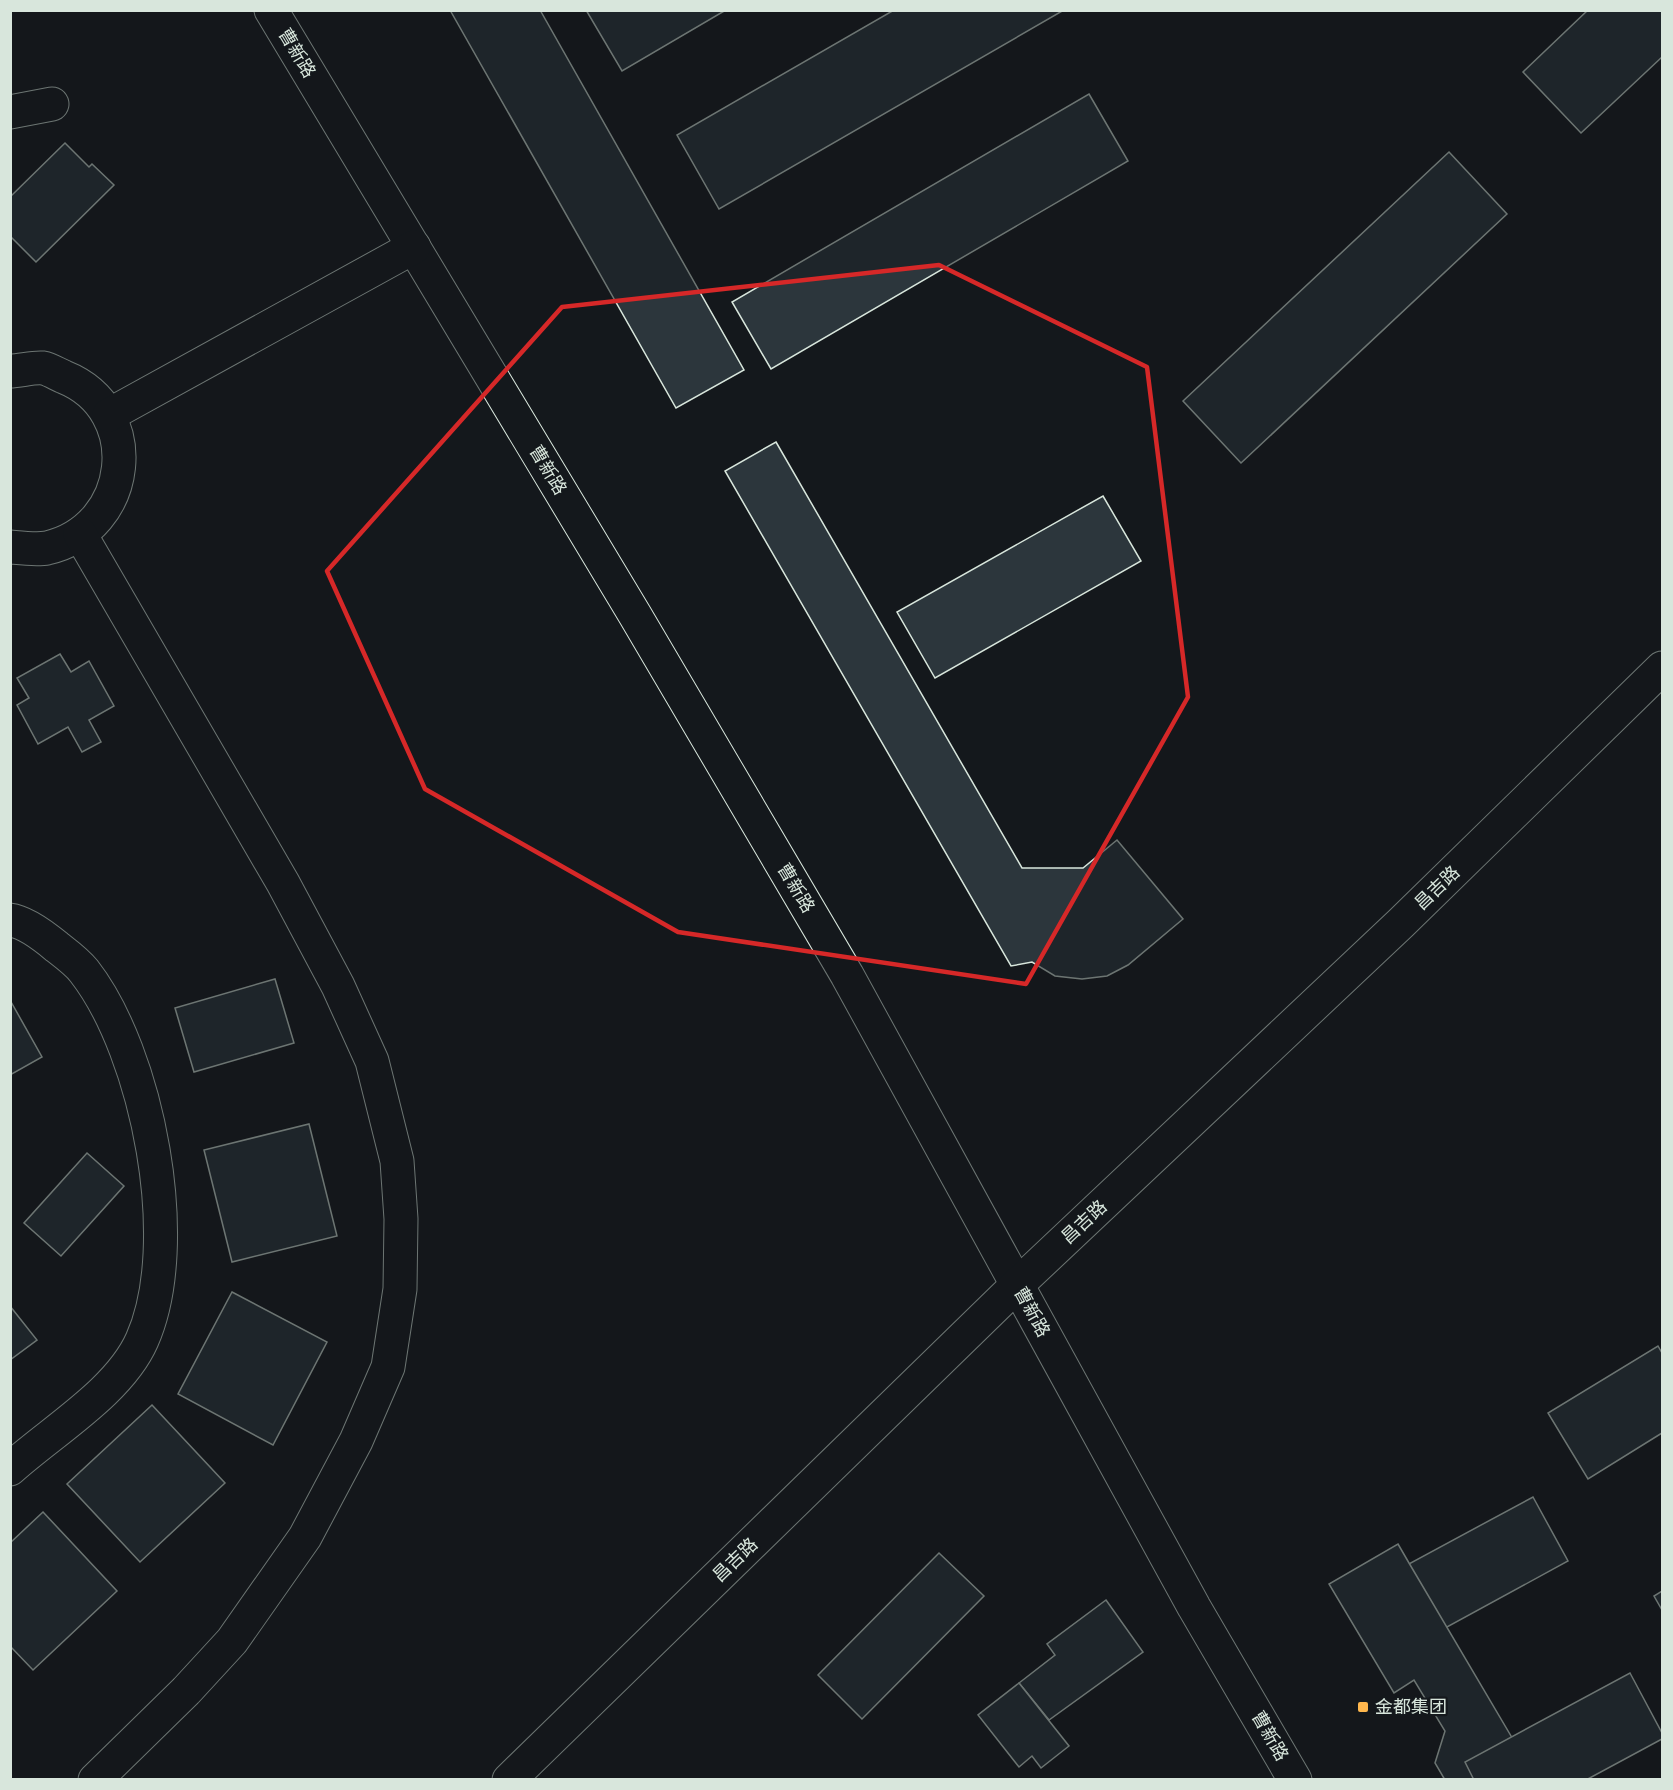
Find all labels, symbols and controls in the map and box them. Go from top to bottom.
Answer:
street label: 曹新路 [275,24,321,81]
street label: 曹新路 [526,441,572,498]
street label: 曹新路 [774,859,820,916]
street label: 昌吉路 [1409,861,1463,914]
street label: 昌吉路 [1056,1195,1111,1248]
street label: 曹新路 [1010,1283,1056,1340]
street label: 昌吉路 [707,1533,761,1586]
place label: 金都集团 [1375,1695,1447,1717]
marker: 金都集团 [1356,1700,1370,1714]
street label: 曹新路 [1248,1707,1294,1764]

